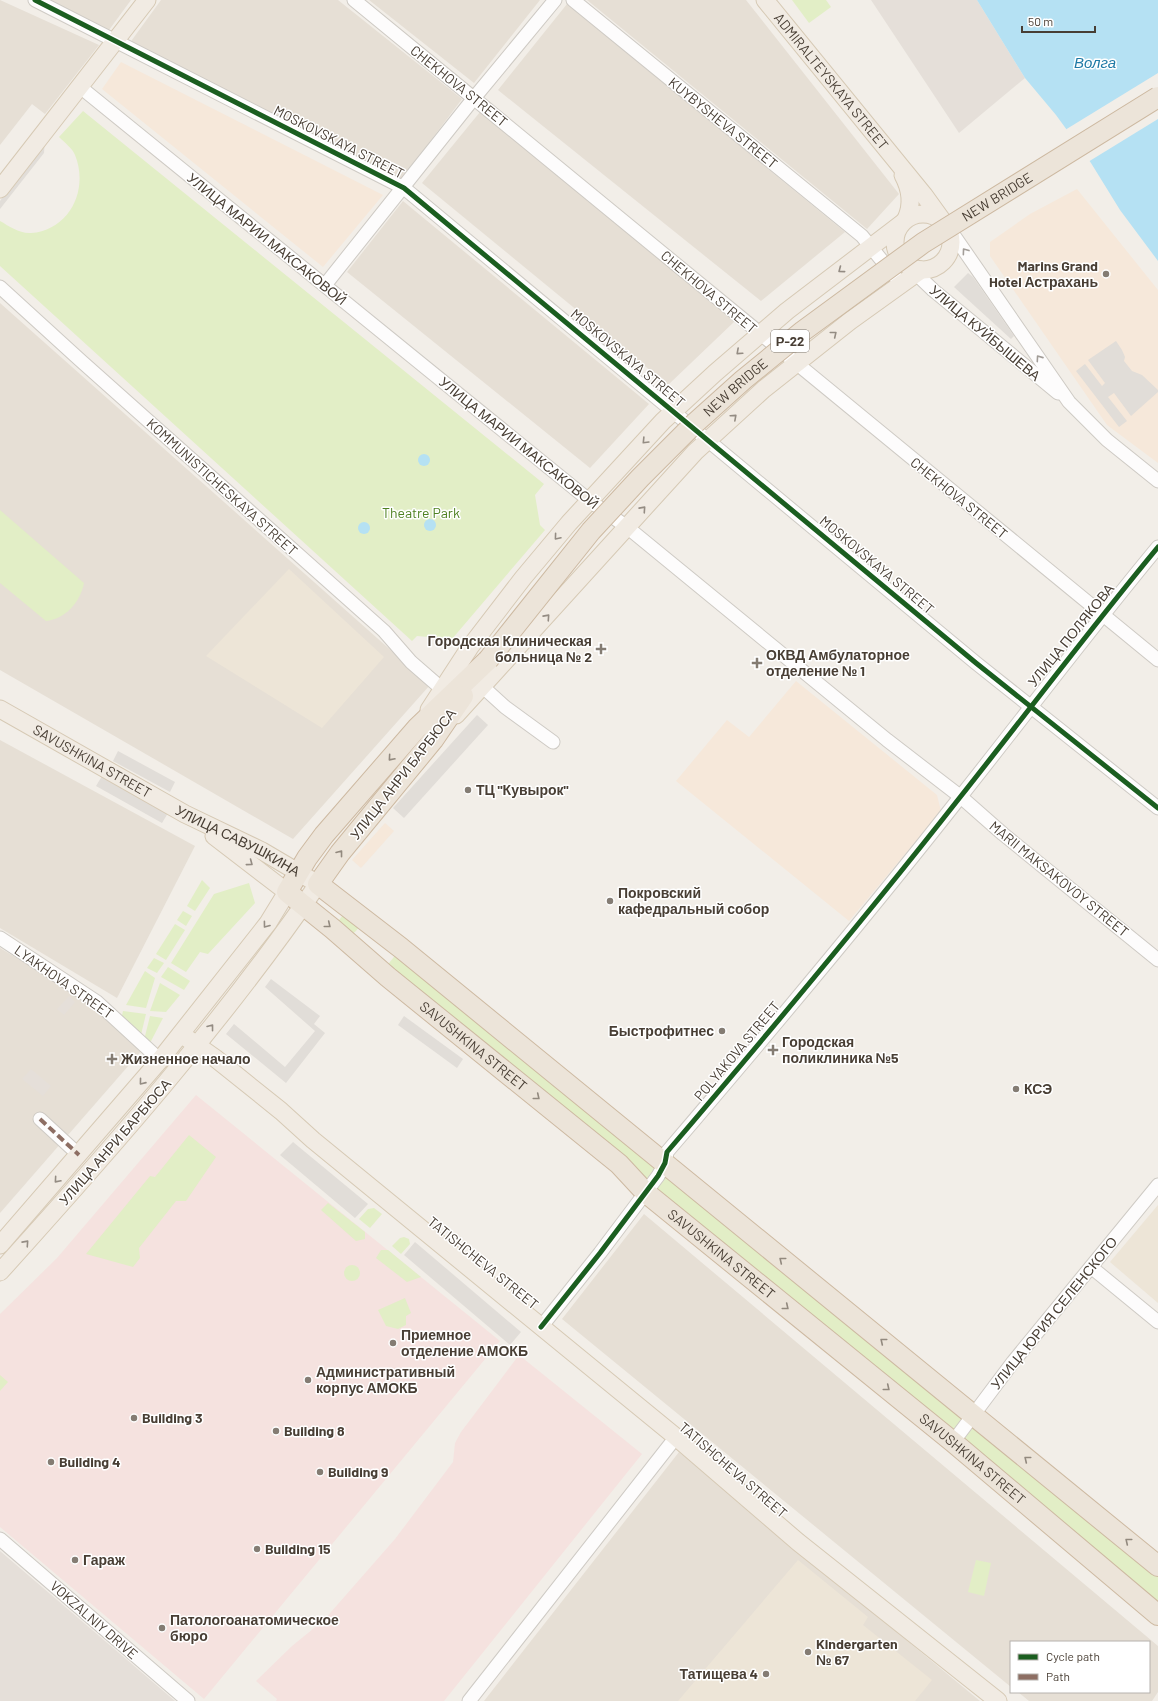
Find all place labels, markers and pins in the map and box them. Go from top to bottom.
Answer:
place label: Marins Grand Hotel Астрахань [989,257,1098,290]
marker: Marins Grand Hotel Астрахань [1101,269,1111,279]
place label: Городская Клиническая больница № 2 [427,632,592,665]
marker: Городская Клиническая больница № 2 [595,643,607,655]
place label: ОКВД Амбулаторное отделение № 1 [766,646,910,679]
marker: ОКВД Амбулаторное отделение № 1 [751,657,763,669]
place label: ТЦ "Кувырок" [476,781,569,798]
marker: ТЦ "Кувырок" [463,785,473,795]
place label: Покровский кафедральный собор [618,884,769,917]
marker: Покровский кафедральный собор [605,896,615,906]
place label: Быстрофитнес [609,1022,714,1039]
marker: Быстрофитнес [717,1026,727,1036]
place label: Городская поликлиника №5 [782,1033,899,1066]
marker: Городская поликлиника №5 [767,1044,779,1056]
place label: Жизненное начало [120,1050,251,1067]
marker: Жизненное начало [106,1053,118,1065]
place label: КСЭ [1024,1080,1052,1097]
marker: КСЭ [1011,1084,1021,1094]
place label: Приемное отделение АМОКБ [401,1326,528,1359]
marker: Приемное отделение АМОКБ [388,1338,398,1348]
place label: Административный корпус АМОКБ [316,1363,455,1396]
marker: Административный корпус АМОКБ [303,1375,313,1385]
place label: Building 3 [142,1409,203,1426]
marker: Building 3 [129,1413,139,1423]
place label: Building 8 [284,1422,345,1439]
marker: Building 8 [271,1426,281,1436]
place label: Building 4 [59,1453,120,1470]
marker: Building 4 [46,1457,56,1467]
place label: Building 9 [328,1463,388,1480]
marker: Building 9 [315,1467,325,1477]
place label: Building 15 [265,1540,331,1557]
marker: Building 15 [252,1544,262,1554]
place label: Гараж [83,1551,126,1568]
marker: Гараж [70,1555,80,1565]
place label: Патологоанатомическое бюро [170,1611,339,1644]
marker: Патологоанатомическое бюро [157,1623,167,1633]
place label: Kindergarten № 67 [816,1635,898,1668]
marker: Kindergarten № 67 [803,1647,813,1657]
place label: Татищева 4 [679,1665,758,1682]
marker: Татищева 4 [761,1669,771,1679]

